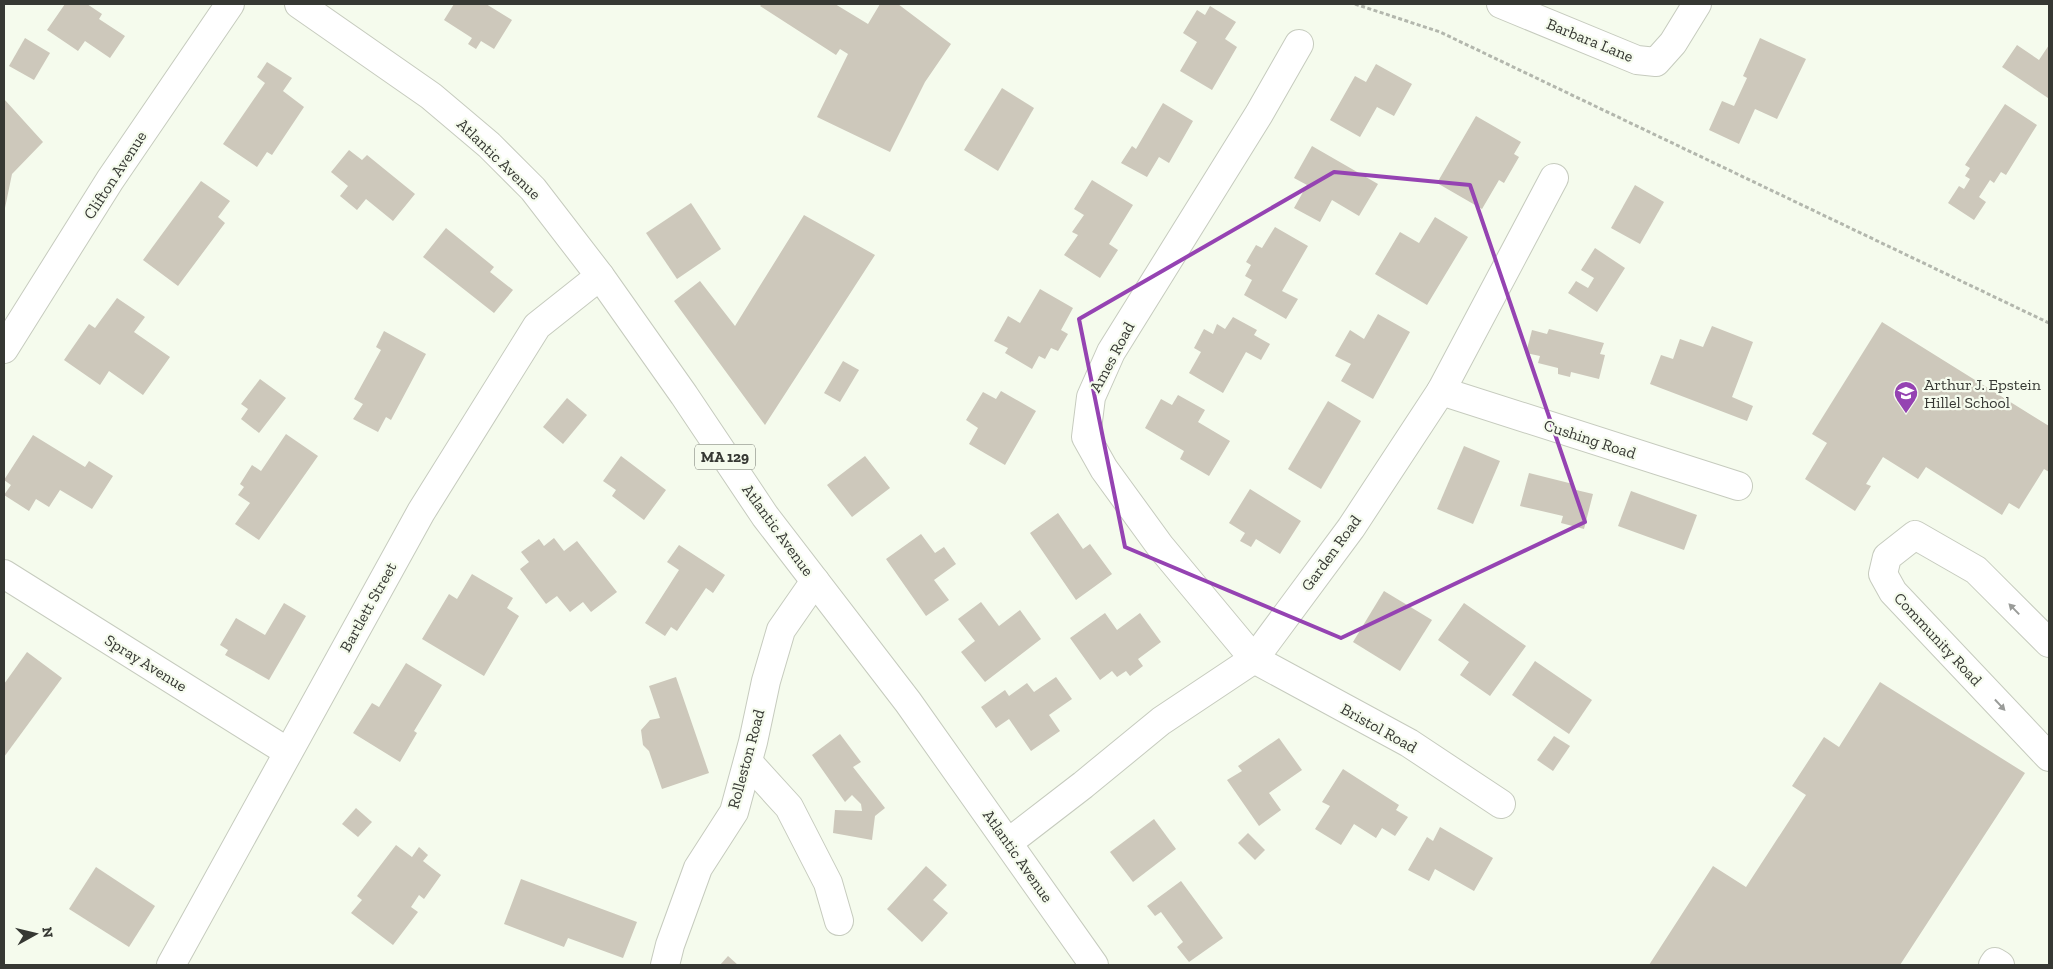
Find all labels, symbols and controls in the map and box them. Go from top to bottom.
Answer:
street label: Barbara Lane [1544,14,1636,66]
street label: Atlantic Avenue [453,114,545,204]
street label: Clifton Avenue [79,127,151,223]
street label: Ames Road [1086,318,1138,395]
place label: Arthur J. Epstein Hillel School [1924,375,2042,412]
school or university icon: Arthur J. Epstein Hillel School [1893,380,1919,414]
street label: Cushing Road [1542,415,1639,463]
road number: MA 129 [695,444,755,470]
street label: Atlantic Avenue [738,480,818,580]
street label: Garden Road [1297,511,1365,595]
street label: Bartlett Street [336,559,400,655]
street label: Community Road [1890,588,1986,690]
one-way arrow [2008,603,2020,615]
street label: Spray Avenue [101,630,191,696]
street label: Bristol Road [1338,699,1421,757]
one-way arrow [1994,699,2006,711]
street label: Rolleston Road [724,707,768,811]
street label: Atlantic Avenue [979,806,1057,906]
north arrow [10,909,60,959]
text: N [38,926,57,939]

